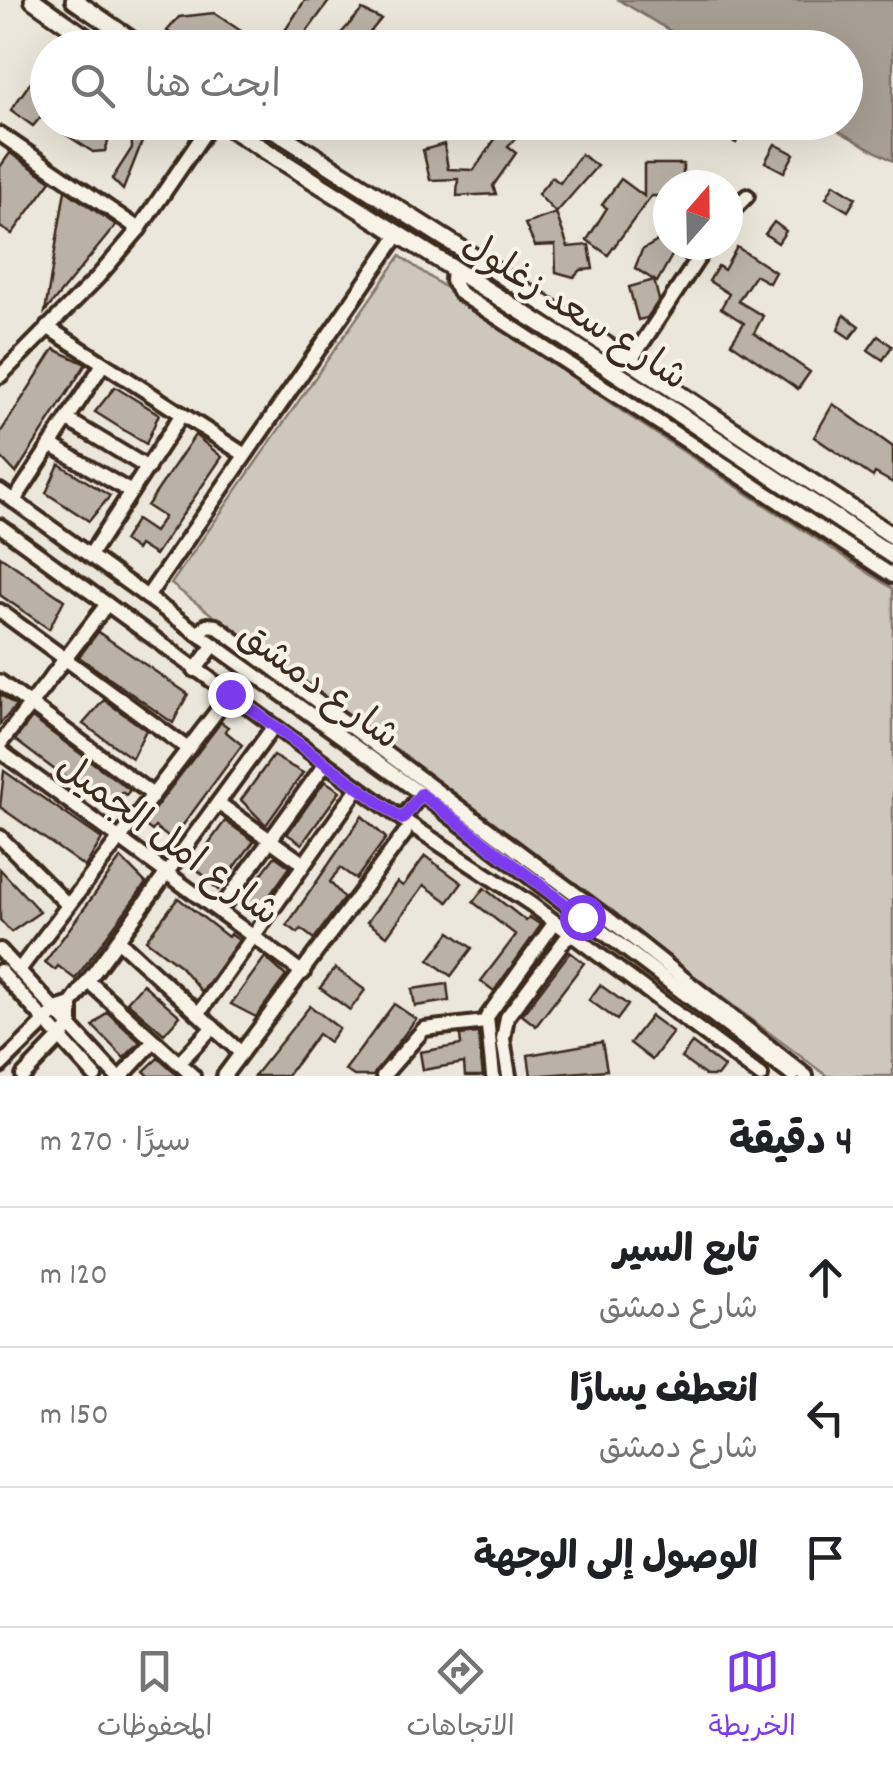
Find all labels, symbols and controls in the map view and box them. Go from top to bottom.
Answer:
search box [30,30,863,140]
icon: search [65,58,120,113]
text: ابحث هنا [145,61,281,116]
north arrow [653,170,743,260]
street label: شارع سعد زغلول [449,220,697,407]
street label: شارع دمشق [224,611,409,766]
route end [208,672,254,718]
street label: شارع امل الجميل [43,743,289,942]
route start [560,895,606,941]
text: 4 دقيقة [729,1115,853,1175]
text: سيرًا · 270 m [40,1121,191,1167]
text: تابع السير [614,1226,758,1281]
icon: ahead [798,1250,853,1305]
text: 120 m [40,1254,108,1300]
text: شارع دمشق [599,1288,758,1334]
text: انعطف يسارًا [570,1366,758,1421]
icon: left [798,1390,853,1445]
text: 150 m [40,1394,109,1440]
text: شارع دمشق [599,1428,758,1474]
icon: arrive [798,1530,853,1585]
text: الوصول إلى الوجهة [473,1533,758,1588]
tab: المحفوظات [97,1644,212,1750]
tab: الاتجاهات [406,1644,515,1750]
tab: الخريطة [709,1644,796,1750]

